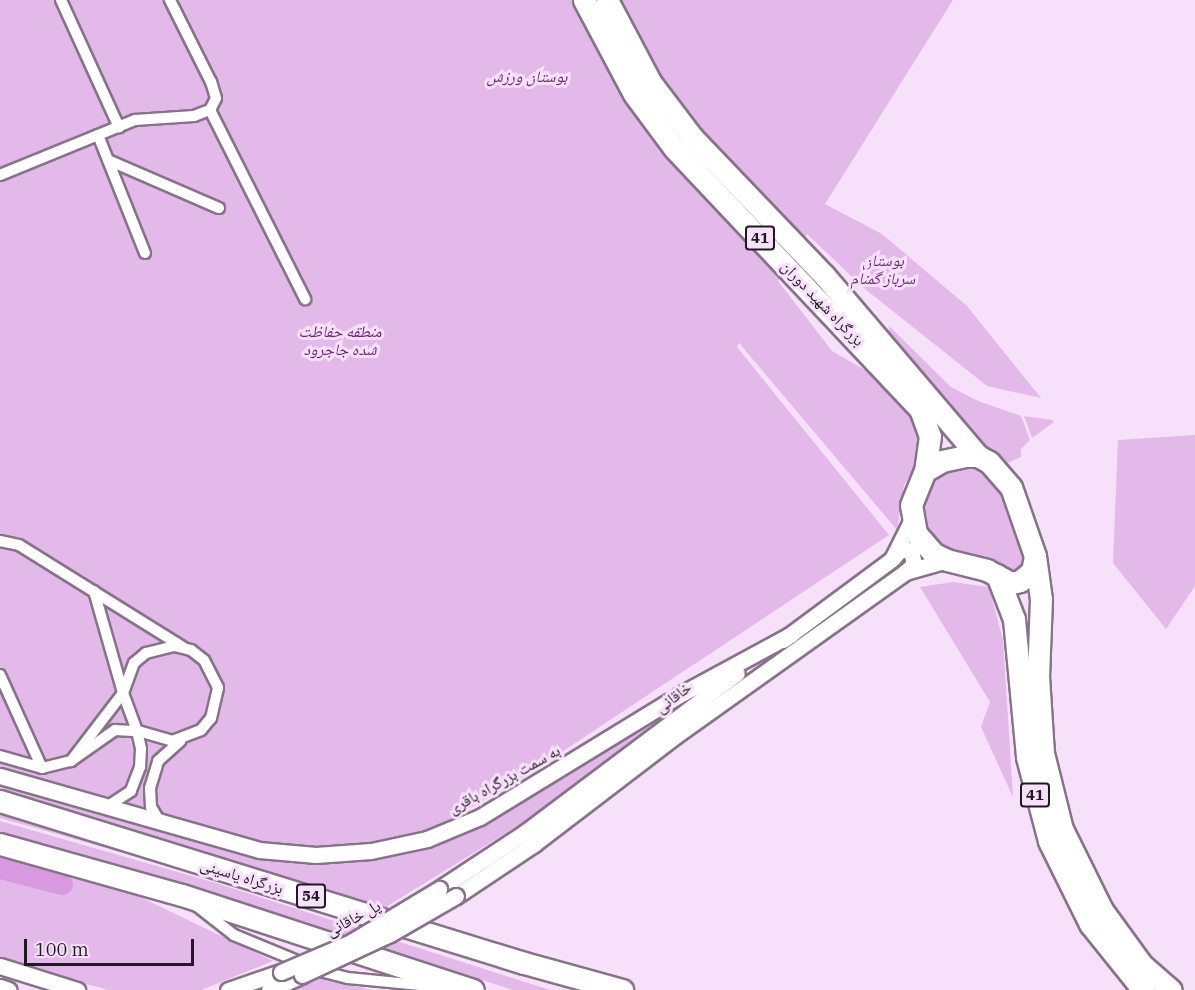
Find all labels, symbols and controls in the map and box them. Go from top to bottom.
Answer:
park label: بوستان ورزش [486,66,568,86]
road number: 41 [745,226,775,250]
park label: بوستان سرباز گمنام [851,250,915,288]
street label: بزرگراه شهید دوران [777,256,869,350]
park label: منطقه حفاظت شده جاجرود [299,321,381,359]
street label: خاقانی [651,677,695,717]
street label: به سمت بزرگراه باقری [445,740,563,818]
road number: 41 [1020,783,1050,807]
street label: بزرگراه یاسینی [198,854,286,898]
road number: 54 [296,884,326,908]
street label: پل خاقانی [322,896,384,940]
scale bar [27,927,196,965]
text: 100 m [35,938,89,961]

